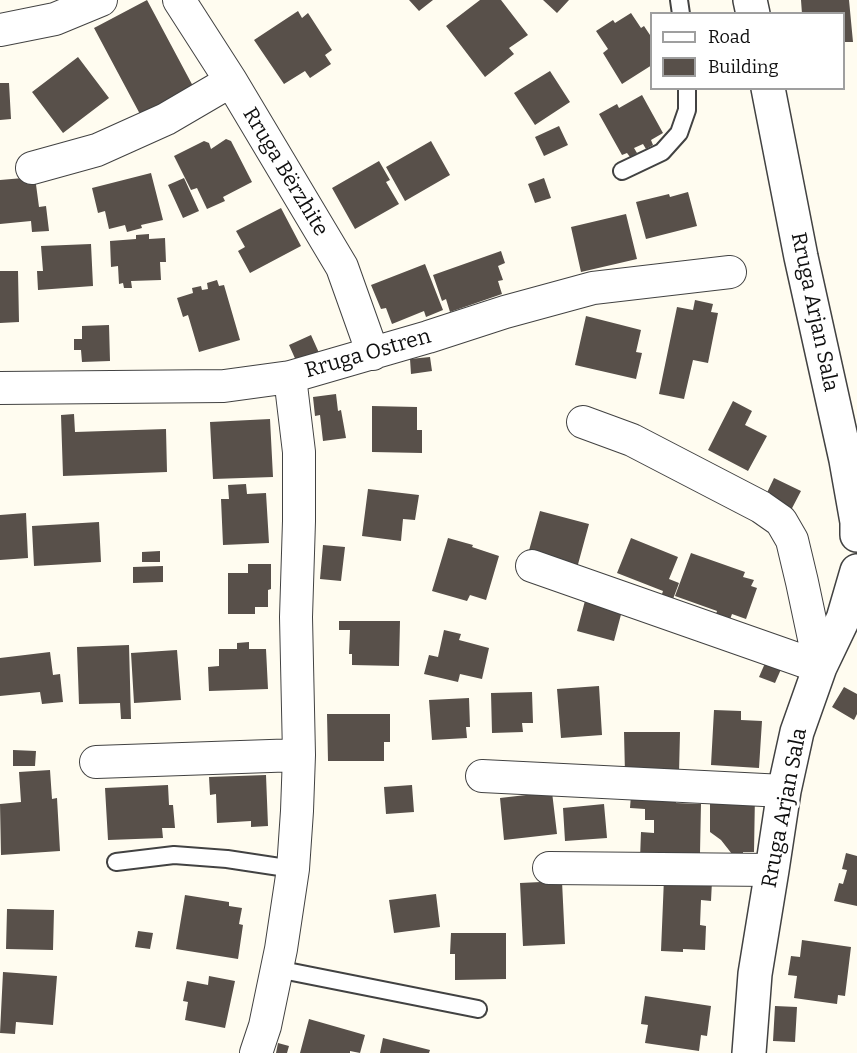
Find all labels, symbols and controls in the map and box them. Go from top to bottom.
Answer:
legend [650,12,845,90]
text: Road [708,26,750,48]
text: Building [708,56,779,78]
street label: Rruga Bërzhite [237,103,333,241]
street label: Rruga Arjan Sala [785,230,843,394]
street label: Rruga Ostren [302,324,434,384]
street label: Rruga Arjan Sala [757,726,813,890]

